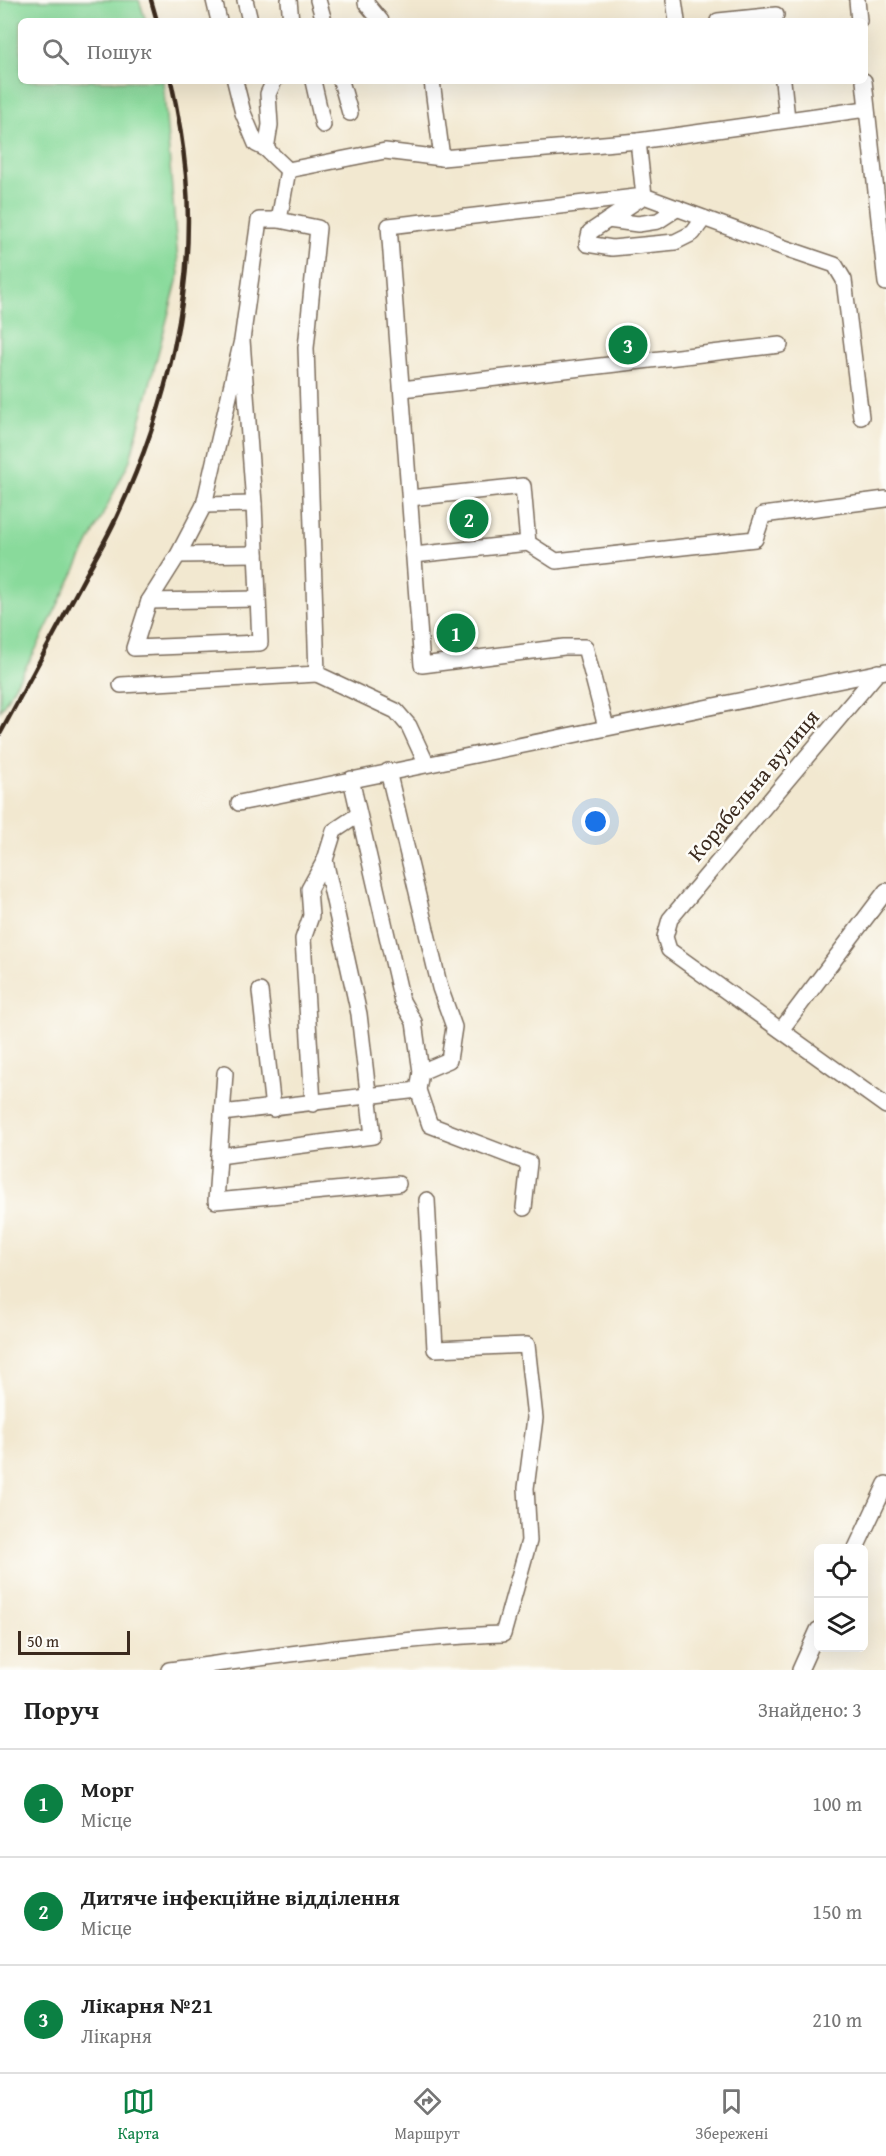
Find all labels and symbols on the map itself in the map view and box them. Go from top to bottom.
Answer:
pin: 3 [608,322,648,368]
pin: 2 [450,496,488,542]
pin: 1 [436,610,476,656]
street label: Корабельна вулиця [680,702,826,868]
your location [581,807,610,836]
scale bar [18,1628,130,1656]

